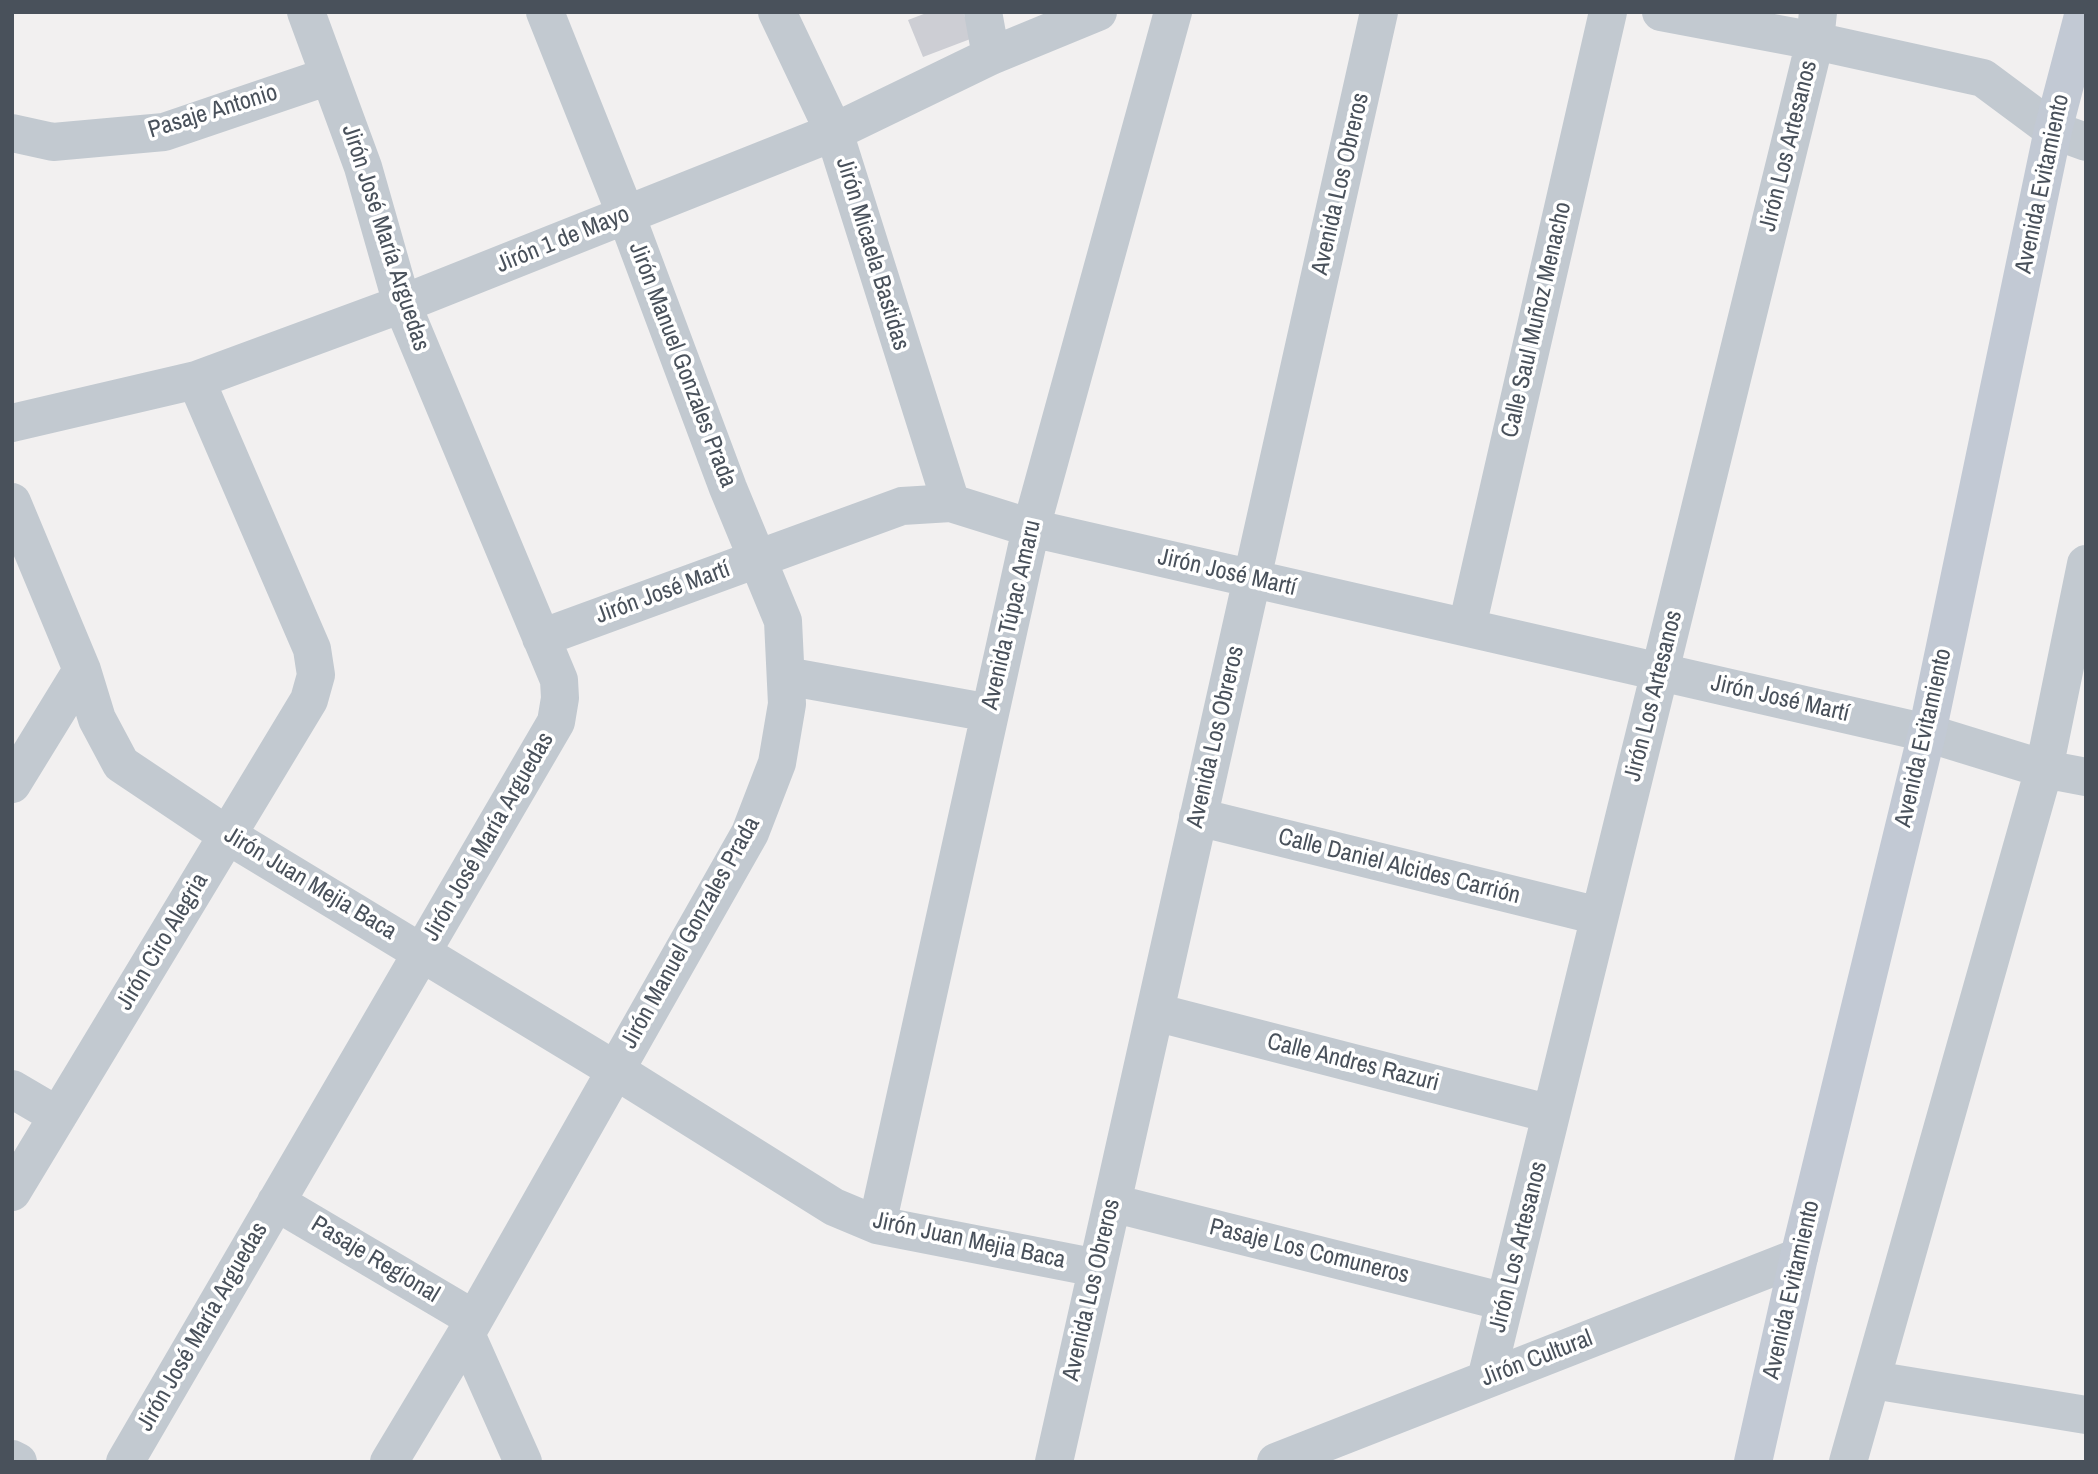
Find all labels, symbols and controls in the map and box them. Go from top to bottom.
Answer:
street label: Jirón Los Artesanos [1754,58,1824,234]
street label: Pasaje Antonio [145,79,281,145]
street label: Avenida Los Obreros [1306,90,1376,278]
street label: Avenida Evitamiento [2010,92,2076,276]
street label: Jirón José María Arguedas [335,121,435,355]
street label: Jirón Micaela Bastidas [829,154,915,354]
street label: Jirón 1 de Mayo [492,200,634,280]
street label: Calle Saul Muñoz Menacho [1496,200,1578,440]
street label: Jirón Manuel Gonzales Prada [622,238,742,492]
street label: Avenida Túpac Amaru [976,517,1048,713]
street label: Jirón José Martí [1155,543,1299,603]
street label: Jirón José Martí [592,555,734,631]
street label: Jirón Los Artesanos [1619,608,1689,784]
street label: Avenida Los Obreros [1181,643,1251,831]
street label: Avenida Evitamiento [1889,646,1959,830]
street label: Jirón José Martí [1708,669,1852,729]
street label: Jirón José María Arguedas [417,727,561,947]
street label: Jirón Manuel Gonzales Prada [615,812,767,1054]
street label: Jirón Juan Mejia Baca [219,821,401,947]
street label: Calle Daniel Alcides Carrión [1275,823,1523,911]
street label: Jirón Ciro Alegria [111,868,215,1016]
street label: Calle Andres Razuri [1264,1028,1442,1098]
street label: Jirón Los Artesanos [1484,1159,1554,1335]
street label: Avenida Los Obreros [1057,1196,1127,1384]
street label: Avenida Evitamiento [1757,1198,1827,1382]
street label: Jirón Juan Mejia Baca [870,1207,1068,1275]
street label: Pasaje Regional [306,1210,444,1310]
street label: Pasaje Los Comuneros [1206,1213,1412,1291]
street label: Jirón José María Arguedas [131,1217,275,1437]
street label: Jirón Cultural [1477,1325,1597,1393]

